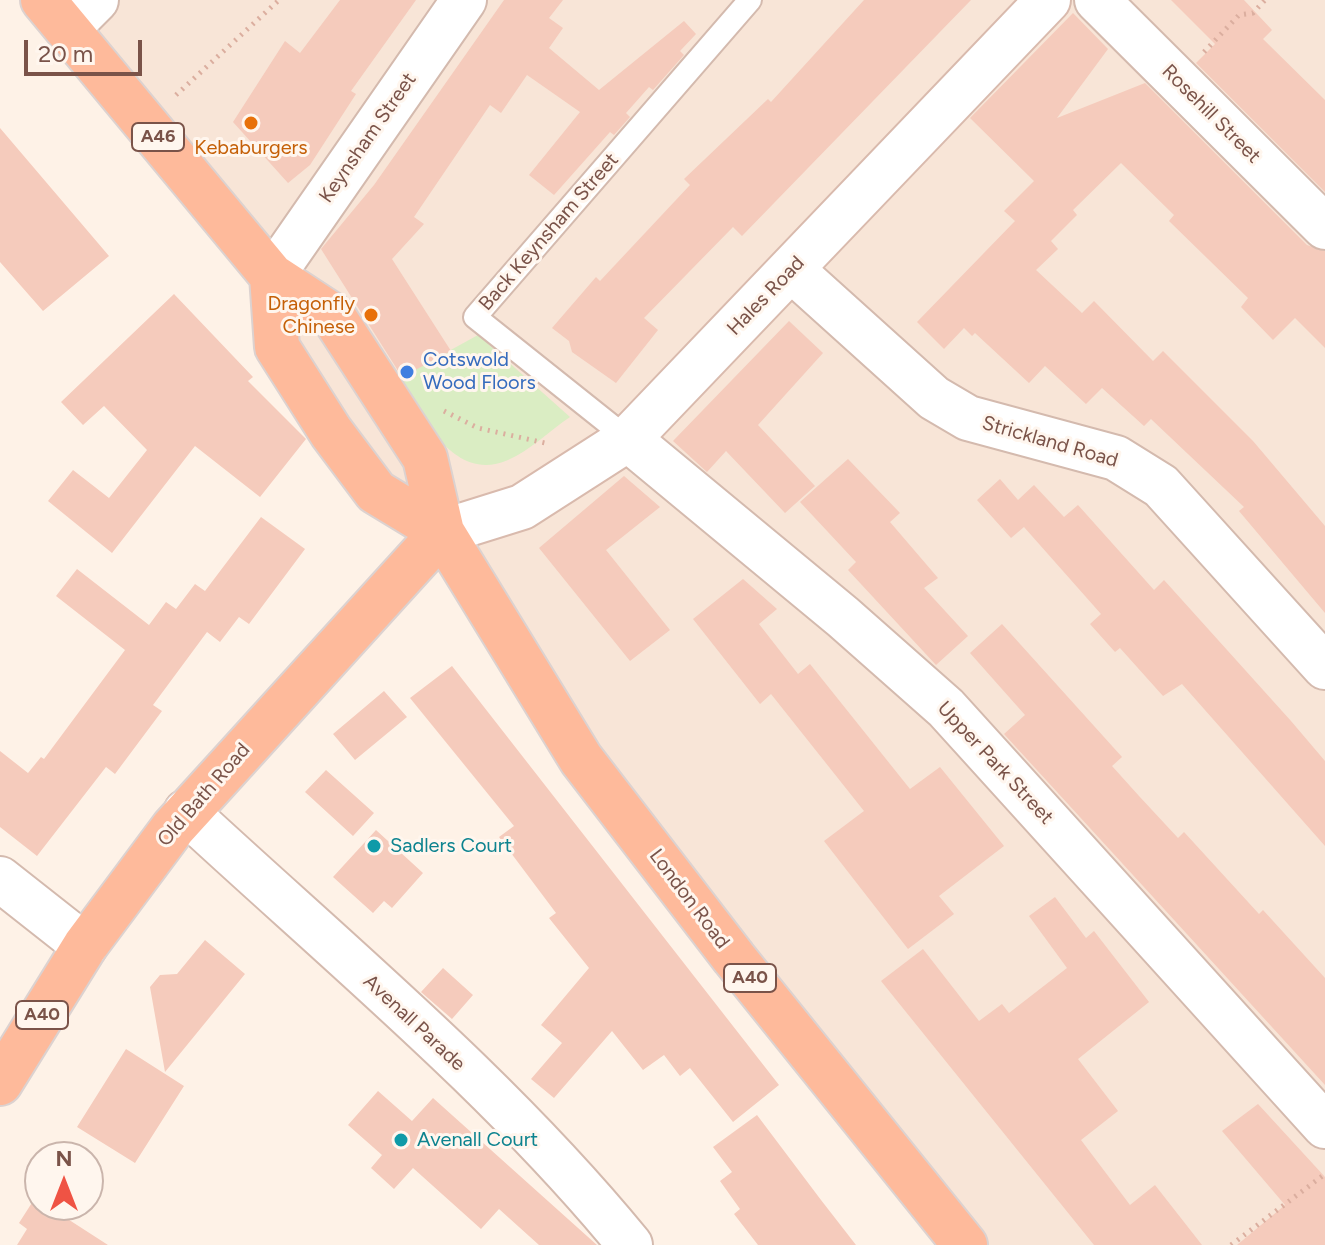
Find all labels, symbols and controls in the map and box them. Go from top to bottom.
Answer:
scale bar [28,24,146,74]
text: 20 m [38,39,93,68]
street label: Rosehill Street [1157,60,1265,168]
street label: Keynsham Street [314,68,422,208]
marker: Kebaburgers [242,114,260,132]
road number: A46 [132,123,184,151]
place label: Kebaburgers [194,136,308,160]
street label: Back Keynsham Street [474,148,624,316]
street label: Hales Road [722,251,810,341]
place label: Dragonfly Chinese [267,292,355,339]
marker: Dragonfly Chinese [362,306,380,324]
place label: Cotswold Wood Floors [423,348,536,395]
marker: Cotswold Wood Floors [398,363,416,381]
street label: Strickland Road [979,411,1121,473]
street label: Upper Park Street [932,697,1058,829]
street label: Old Bath Road [153,739,255,851]
place label: Sadlers Court [390,834,512,858]
marker: Sadlers Court [365,837,383,855]
street label: London Road [644,844,734,954]
road number: A40 [724,964,776,992]
street label: Avenall Parade [358,970,470,1076]
road number: A40 [16,1001,68,1029]
place label: Avenall Court [417,1128,538,1152]
marker: Avenall Court [392,1131,410,1149]
north arrow [24,1141,104,1221]
text: N [55,1145,73,1172]

